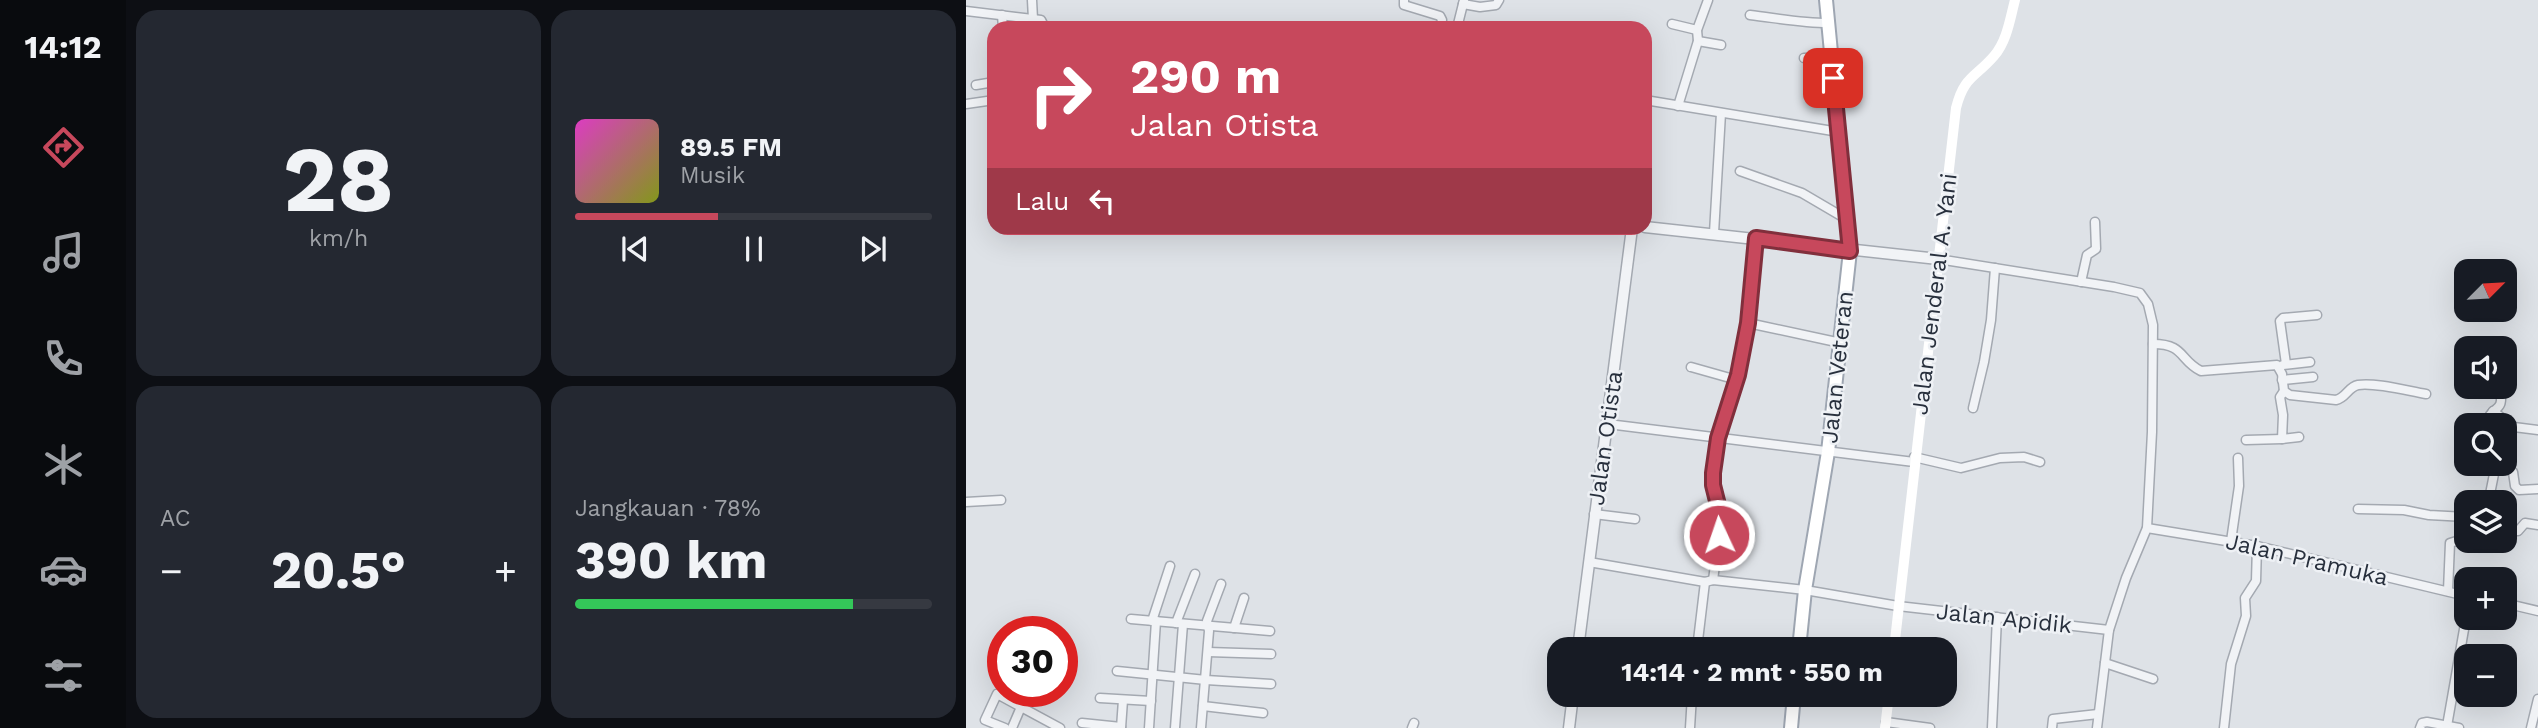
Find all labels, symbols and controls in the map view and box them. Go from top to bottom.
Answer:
text: 14:12 [25,28,102,66]
text: 290 m [1130,47,1281,105]
pin [1803,48,1863,108]
icon: right [1015,49,1106,140]
icon: arrive [1814,59,1852,97]
text: Jalan Otista [1130,106,1319,144]
icon: directions [39,123,88,172]
text: 28 [283,126,394,233]
text: 89.5 FM [680,132,782,162]
text: Musik [680,162,745,189]
street label: Jalan Jenderal A. Yani [1906,172,1963,417]
icon: left [1083,182,1121,220]
text: Lalu [1015,186,1069,216]
text: km/h [309,225,368,252]
icon: music [39,228,88,277]
icon: previous [616,230,654,268]
icon: pause [735,230,773,268]
icon: next [854,230,892,268]
north arrow [2454,259,2516,322]
map controls [2454,259,2517,707]
street label: Jalan Veteran [1816,290,1859,445]
icon: phone [39,334,88,383]
button: sound [2454,336,2517,399]
street label: Jalan Otista [1583,369,1628,507]
button: search [2454,413,2517,476]
icon: climate [39,440,88,489]
button: layers [2454,490,2517,553]
text: Jangkauan · 78% [575,495,761,522]
position arrow [1682,498,1756,572]
text: AC [160,505,190,532]
street label: Jalan Pramuka [2223,528,2391,591]
text: 390 km [575,530,768,591]
text: 20.5° [271,540,406,601]
icon: car [39,545,88,594]
text: − [160,549,183,593]
text: + [494,549,517,593]
button: + [2454,567,2517,630]
street label: Jalan Apidik [1935,598,2073,639]
speed limit sign: 30 [987,616,1078,707]
button: − [2454,644,2517,707]
icon: filters [39,651,88,700]
text: 14:14 · 2 mnt · 550 m [1621,657,1883,687]

